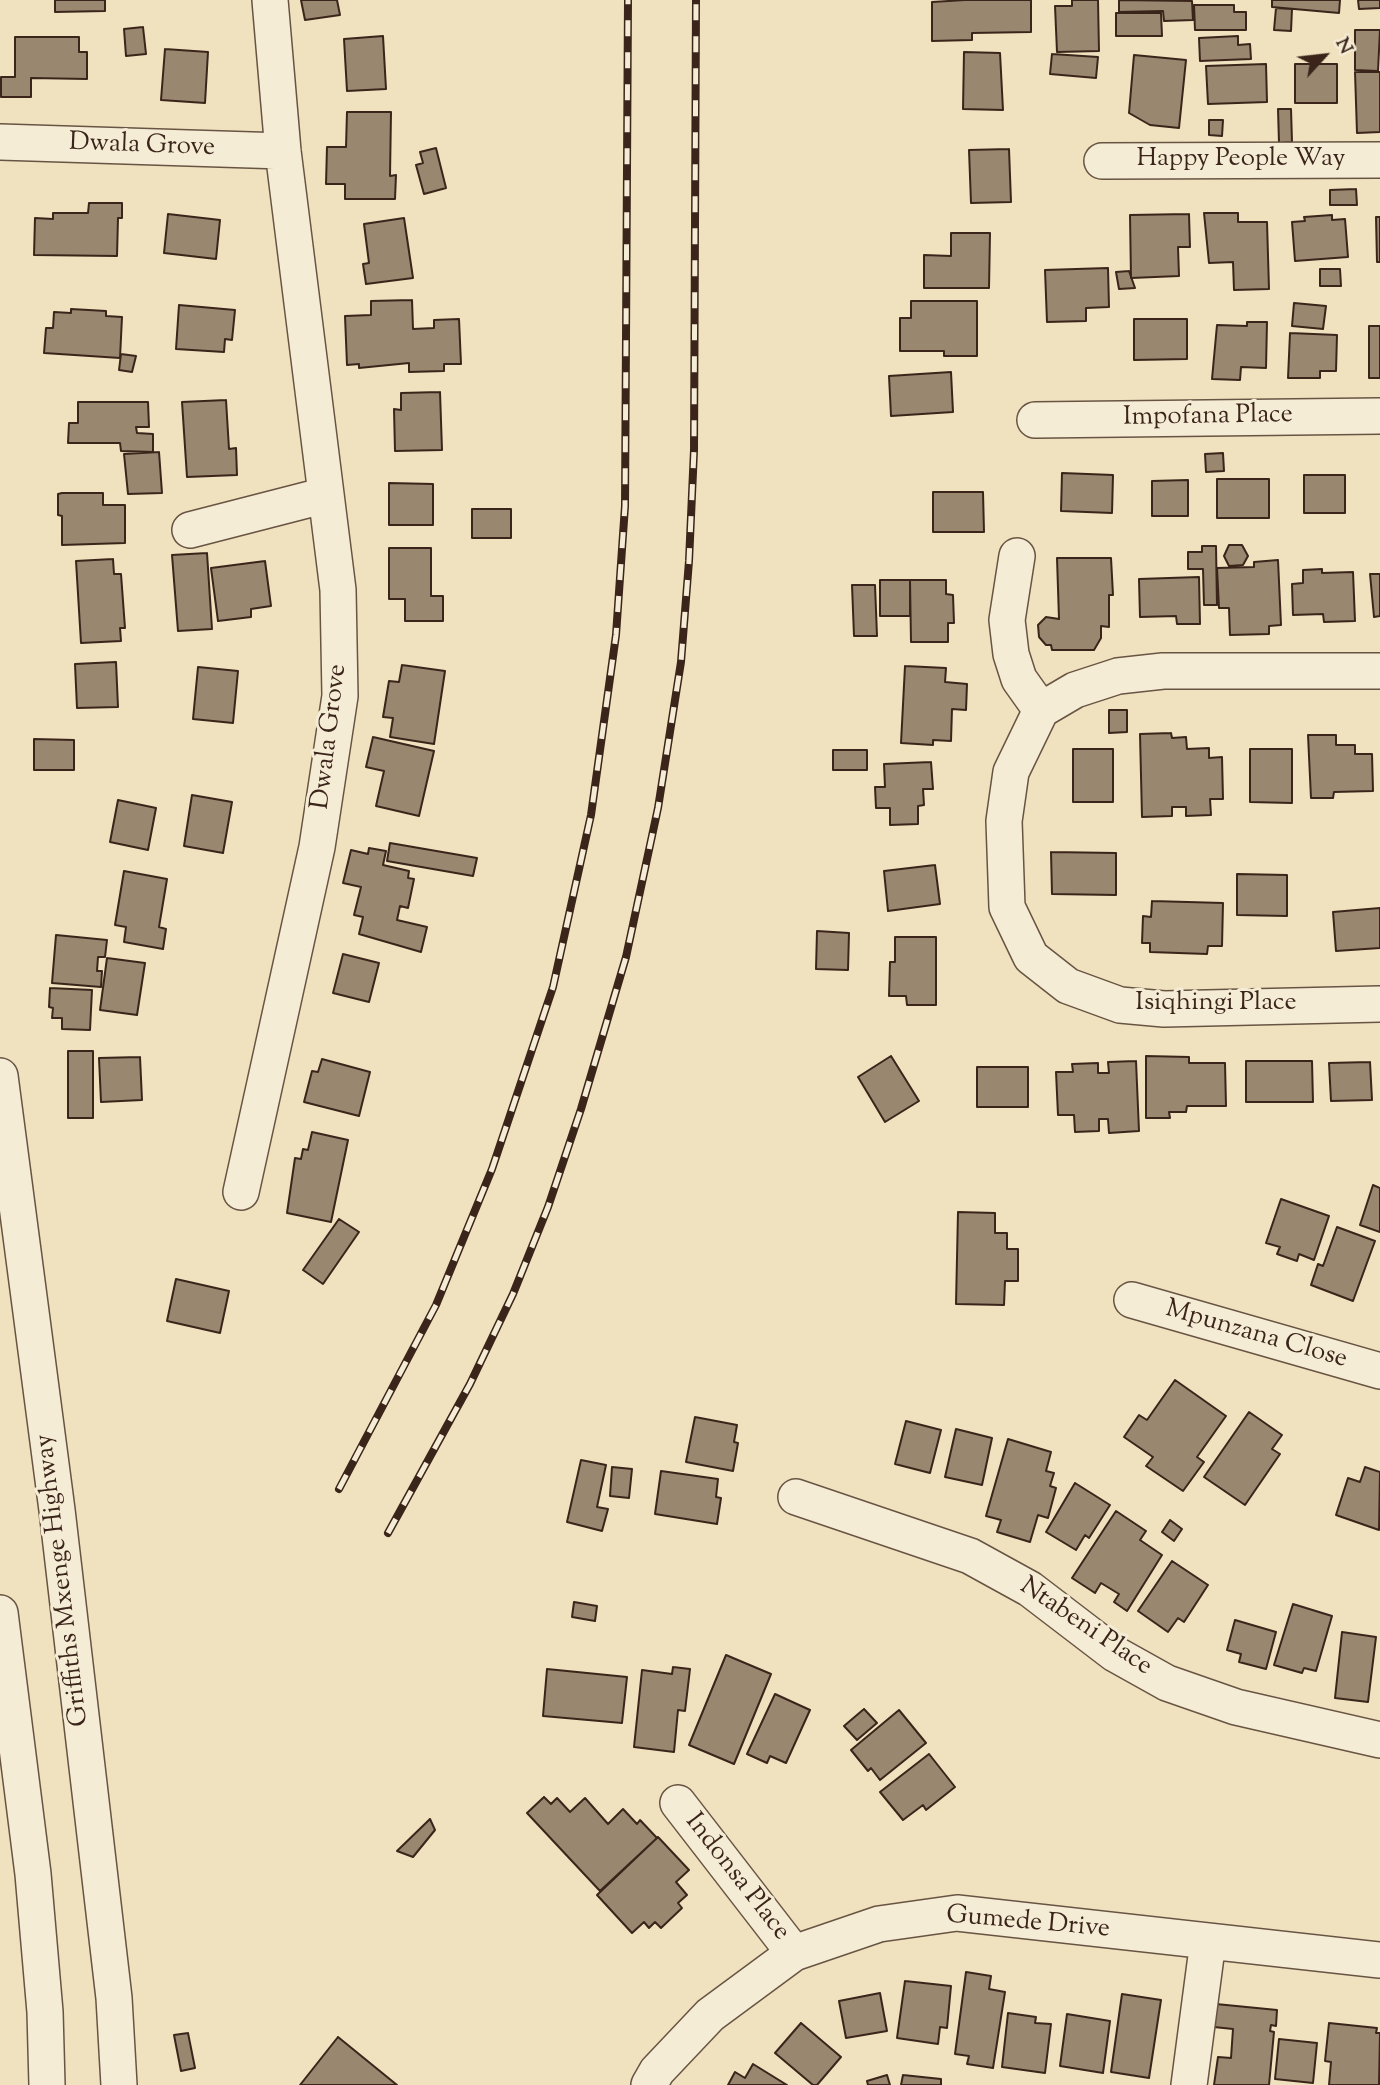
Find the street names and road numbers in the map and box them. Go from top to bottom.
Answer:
street label: Dwala Grove [68,129,216,165]
street label: Happy People Way [1136,145,1346,177]
street label: Impofana Place [1123,401,1293,435]
street label: Dwala Grove [307,663,355,811]
street label: Isiqhingi Place [1135,989,1297,1021]
street label: Mpunzana Close [1162,1295,1350,1377]
street label: Griffiths Mxenge Highway [31,1432,97,1728]
street label: Ntabeni Place [1013,1572,1157,1684]
street label: Indonsa Place [677,1808,795,1948]
street label: Gumede Drive [945,1901,1111,1947]

